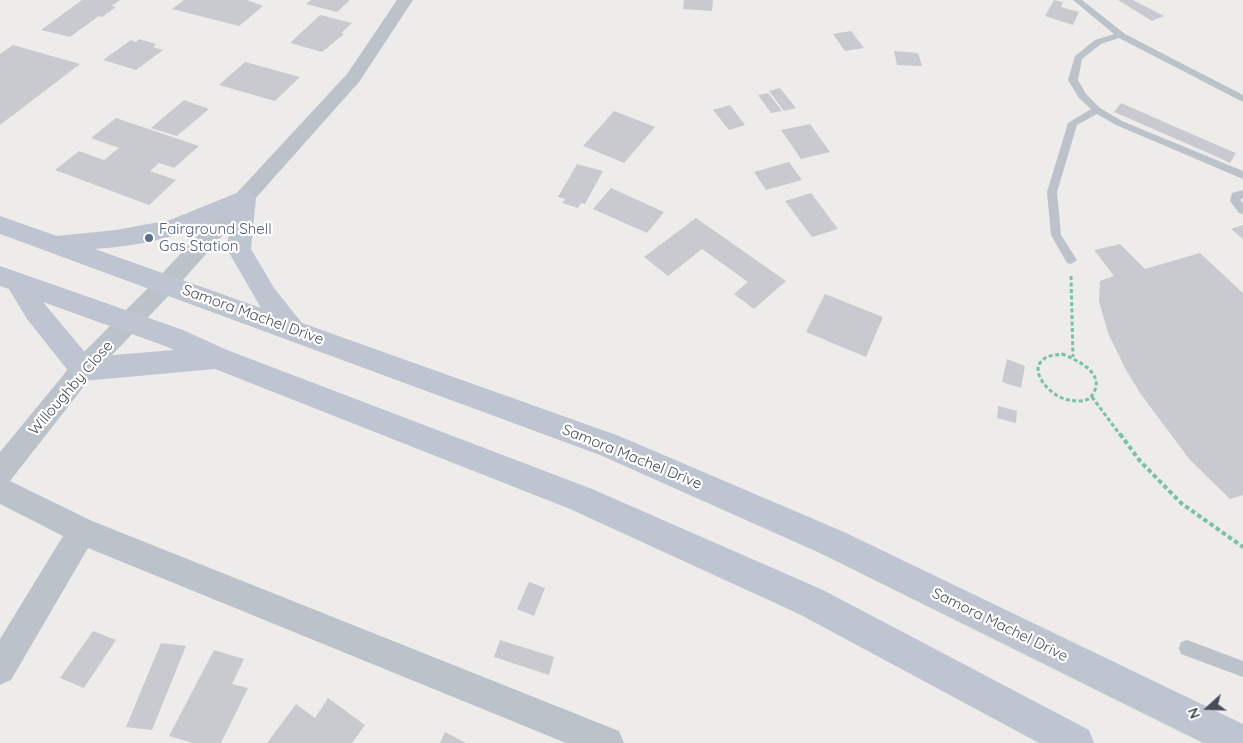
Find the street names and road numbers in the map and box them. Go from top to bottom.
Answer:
street label: Samora Machel Drive [180,281,326,349]
street label: Willoughby Close [25,337,117,439]
street label: Samora Machel Drive [560,421,704,493]
street label: Samora Machel Drive [929,584,1071,666]

